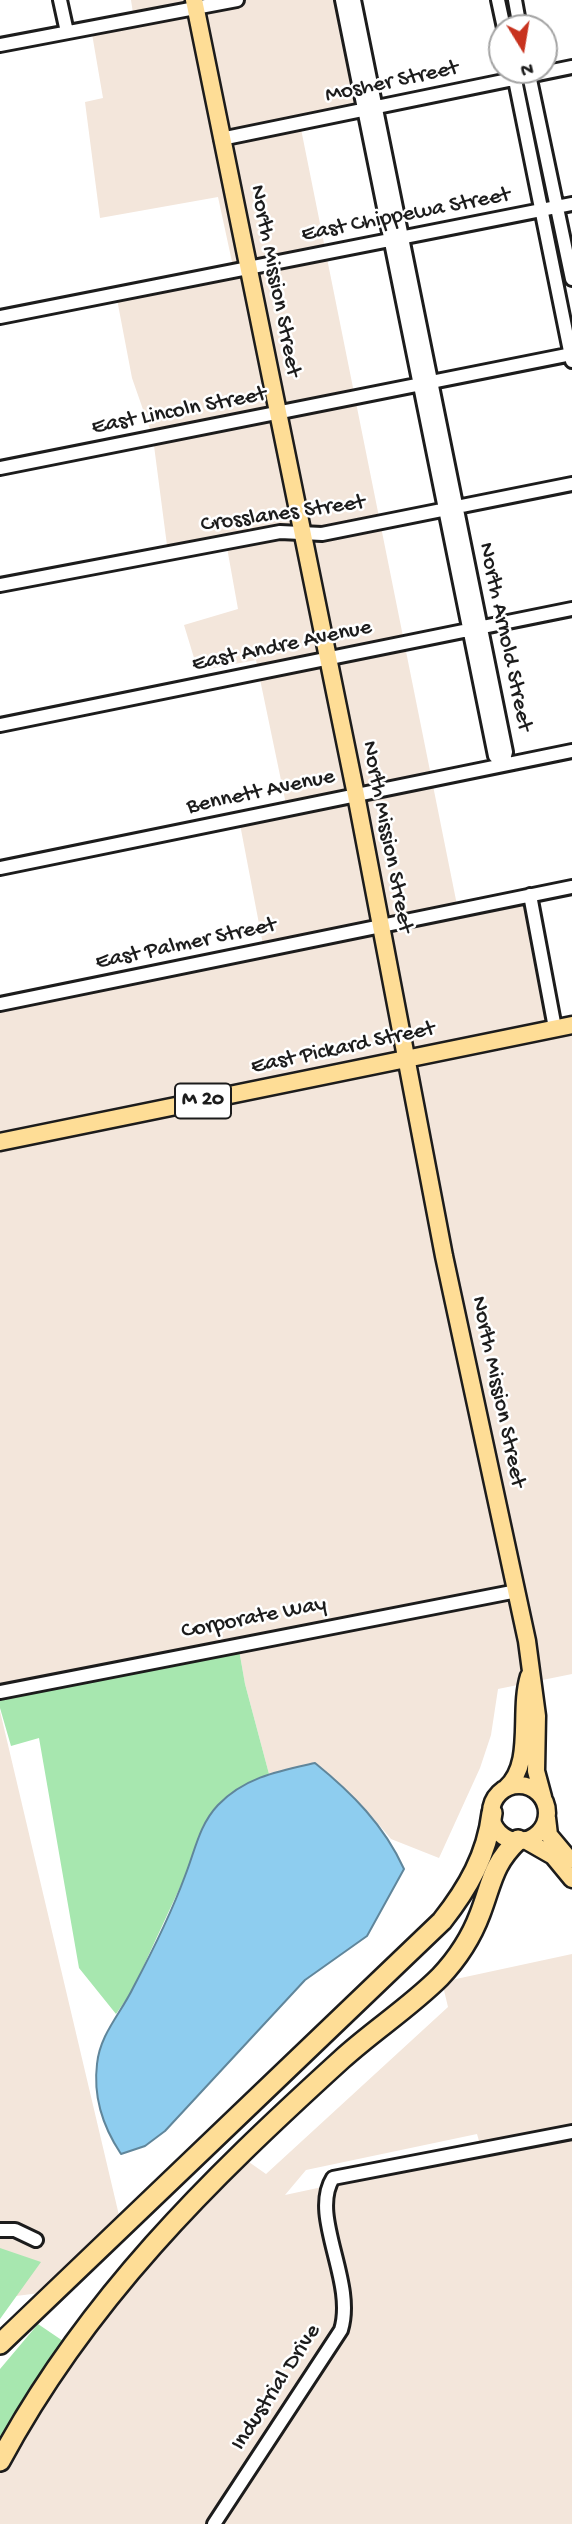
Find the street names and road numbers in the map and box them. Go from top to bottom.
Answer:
street label: Mosher Street [323,55,461,111]
street label: East Chippewa Street [299,182,513,250]
street label: North Mission Street [242,183,306,379]
street label: East Lincoln Street [89,382,269,442]
street label: Crosslanes Street [199,490,367,540]
street label: North Arnold Street [471,540,537,734]
street label: East Andre Avenue [190,614,374,680]
street label: North Mission Street [354,739,418,935]
street label: Bennett Avenue [184,764,338,822]
street label: East Palmer Street [93,912,279,978]
street label: East Pickard Street [249,1016,437,1082]
road number: M 20 [175,1084,231,1118]
street label: North Mission Street [463,1294,531,1490]
street label: Corporate Way [179,1591,329,1647]
street label: Industrial Drive [226,2320,328,2456]

